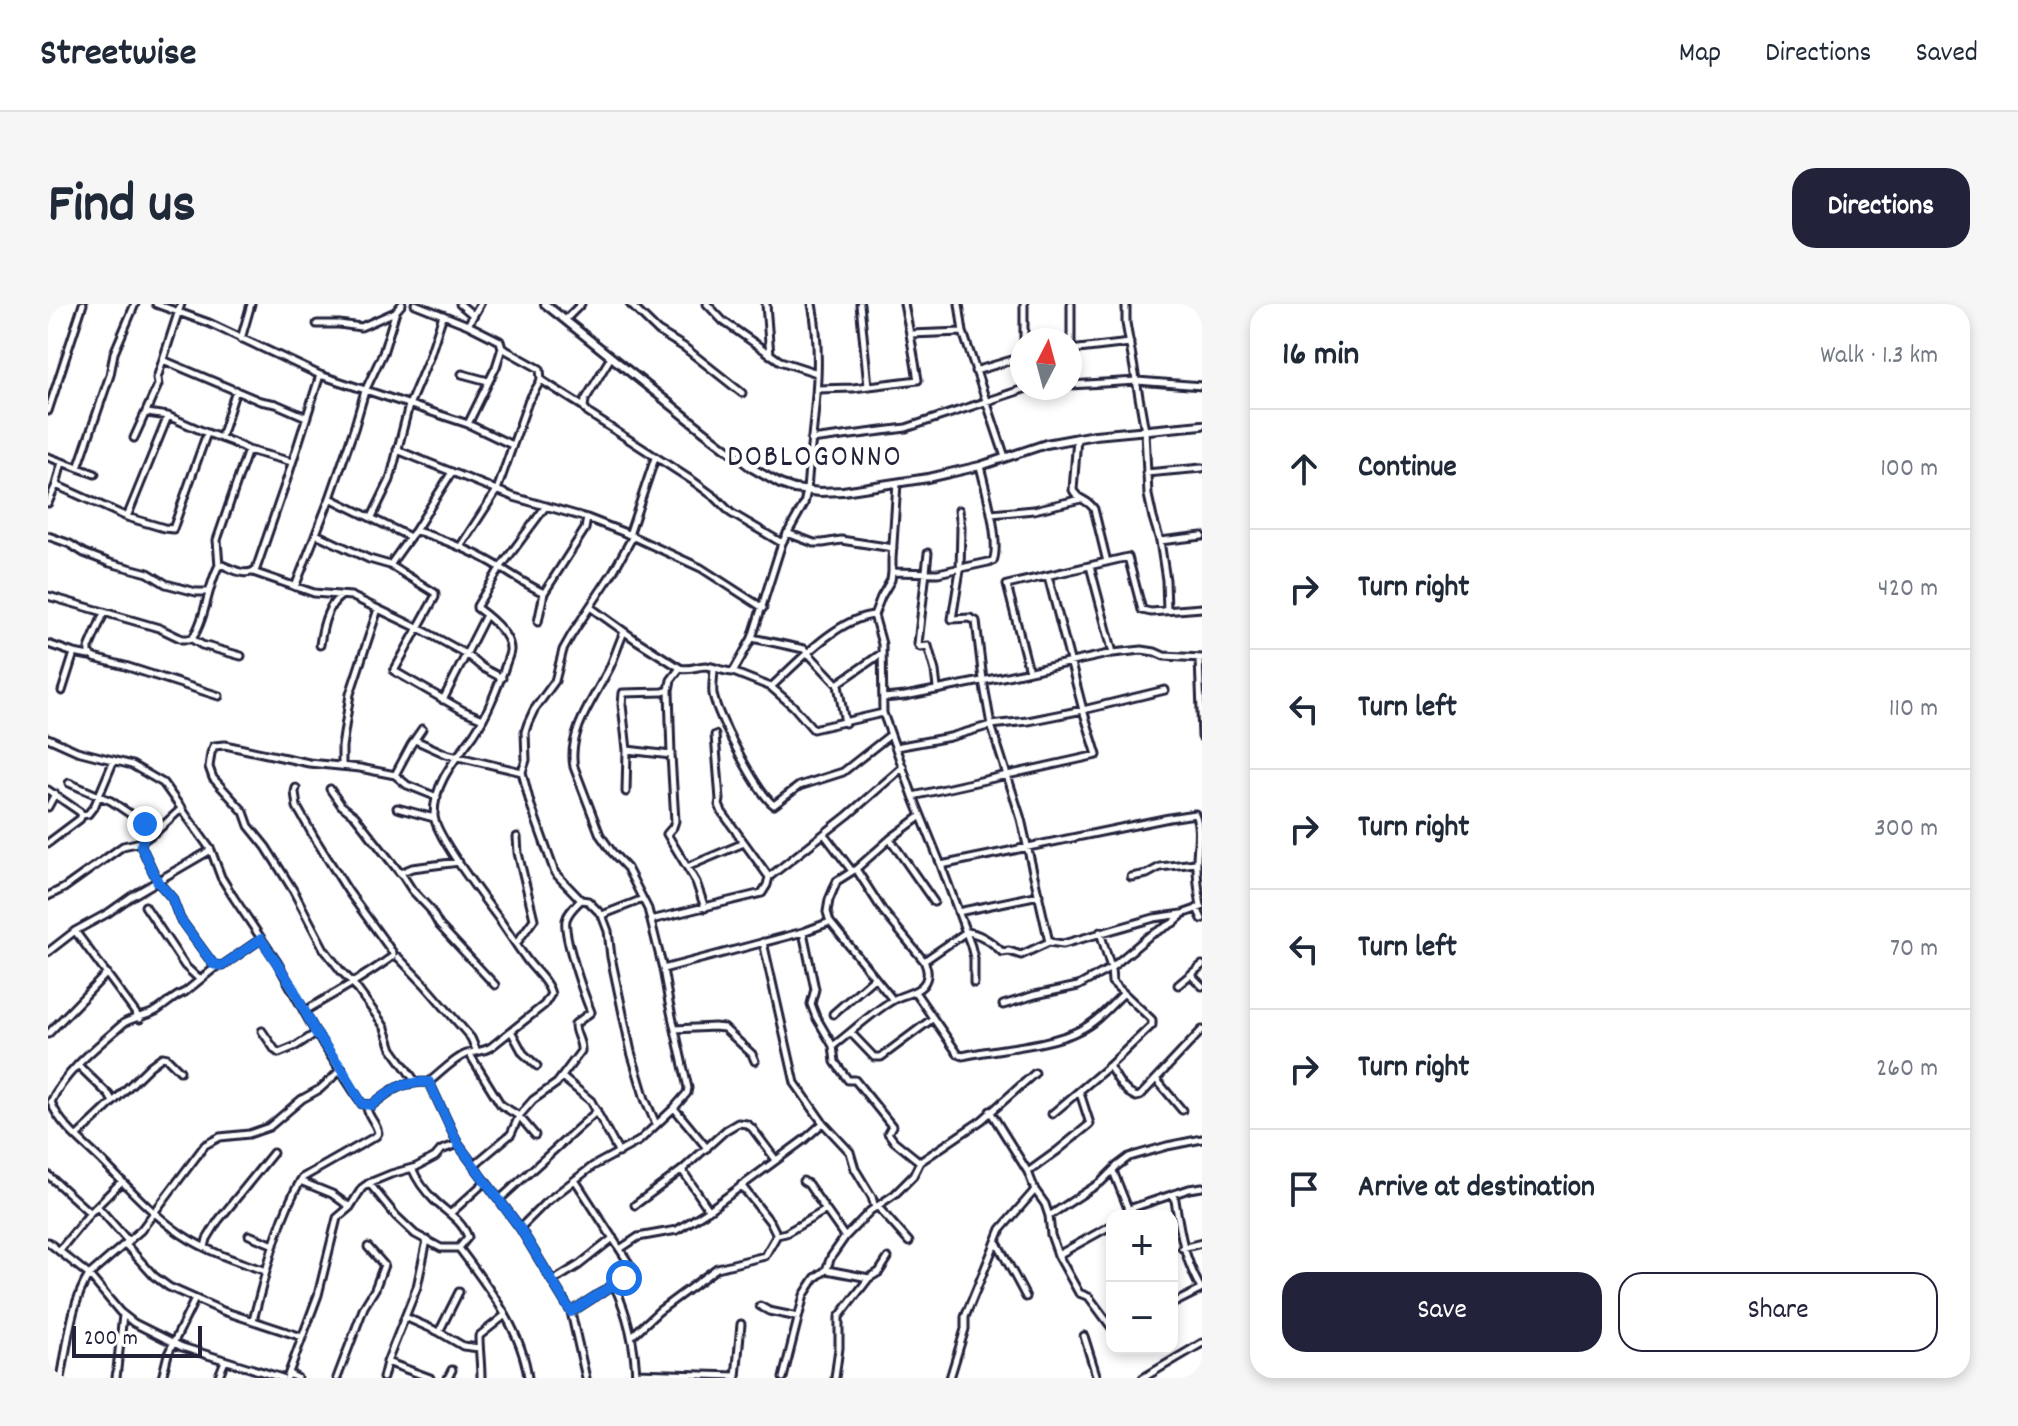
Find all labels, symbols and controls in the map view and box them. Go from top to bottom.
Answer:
text: Streetwise [40,28,197,83]
text: Map [1679,35,1721,75]
text: Directions [1765,35,1871,75]
text: Saved [1915,35,1978,75]
text: Find us [48,168,196,248]
button: Directions [1792,168,1970,248]
north arrow [1010,328,1082,400]
text: 16 min [1282,332,1359,381]
text: Walk · 1.3 km [1820,338,1938,375]
district label: DOBLOGONNO [727,438,903,481]
icon: ahead [1282,447,1326,491]
text: Continue [1358,448,1457,491]
text: 100 m [1880,451,1938,488]
icon: right [1282,567,1326,611]
text: Turn right [1358,568,1469,611]
text: 420 m [1878,571,1938,608]
icon: left [1282,687,1326,731]
text: Turn left [1358,688,1457,731]
text: 110 m [1889,691,1938,728]
route end [127,806,163,842]
icon: right [1282,807,1326,851]
text: Turn right [1358,808,1469,851]
text: 300 m [1874,811,1938,848]
icon: left [1282,927,1326,971]
text: Turn left [1358,928,1457,971]
text: 70 m [1890,931,1938,968]
icon: right [1282,1047,1326,1091]
text: Turn right [1358,1048,1469,1091]
text: 260 m [1876,1051,1938,1088]
icon: arrive [1282,1167,1326,1211]
text: Arrive at destination [1358,1168,1595,1211]
map controls [1106,1210,1178,1354]
button: + [1106,1210,1178,1282]
route start [606,1260,642,1296]
button: Save [1282,1272,1602,1352]
button: Share [1618,1272,1938,1352]
button: − [1106,1282,1178,1354]
scale bar [72,1322,202,1358]
text: 200 m [84,1324,138,1355]

